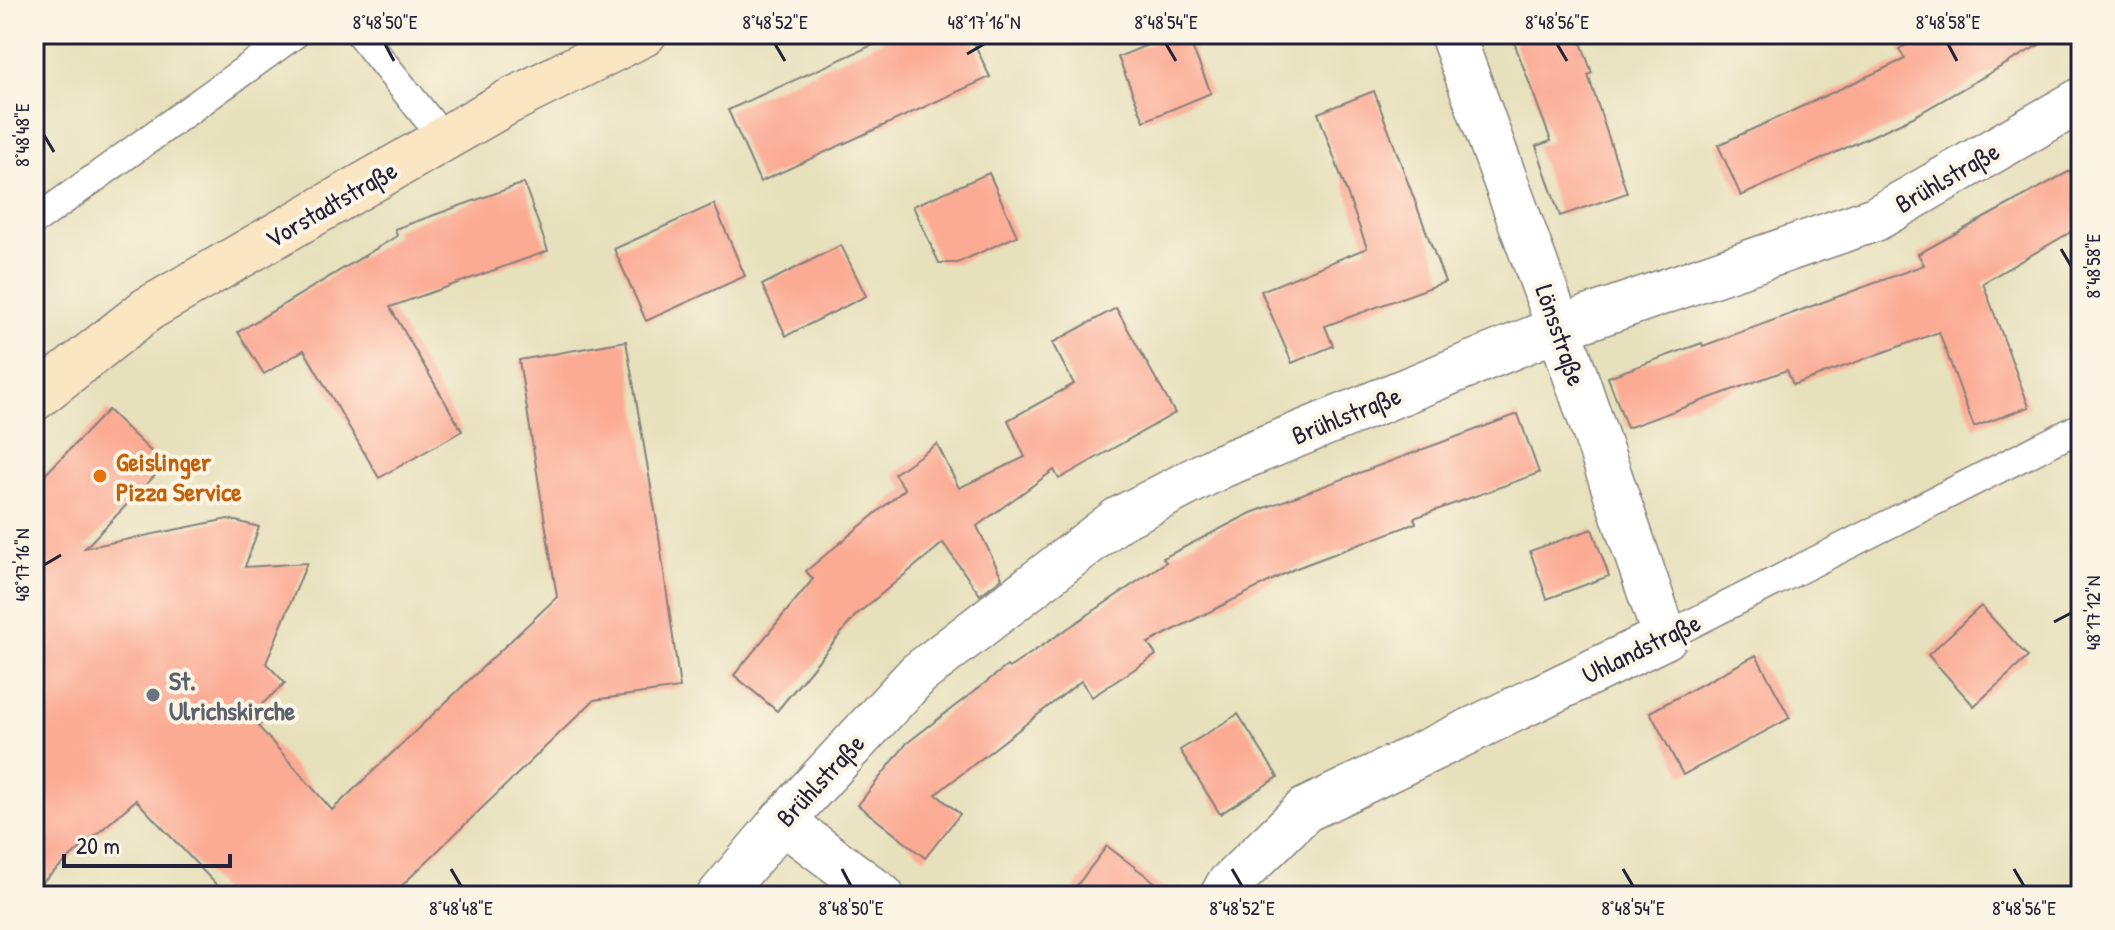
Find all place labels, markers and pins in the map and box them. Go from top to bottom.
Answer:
place label: Geislinger Pizza Service [116,444,242,509]
marker: Geislinger Pizza Service [91,467,109,485]
place label: St. Ulrichskirche [169,663,296,728]
marker: St. Ulrichskirche [144,686,162,704]

